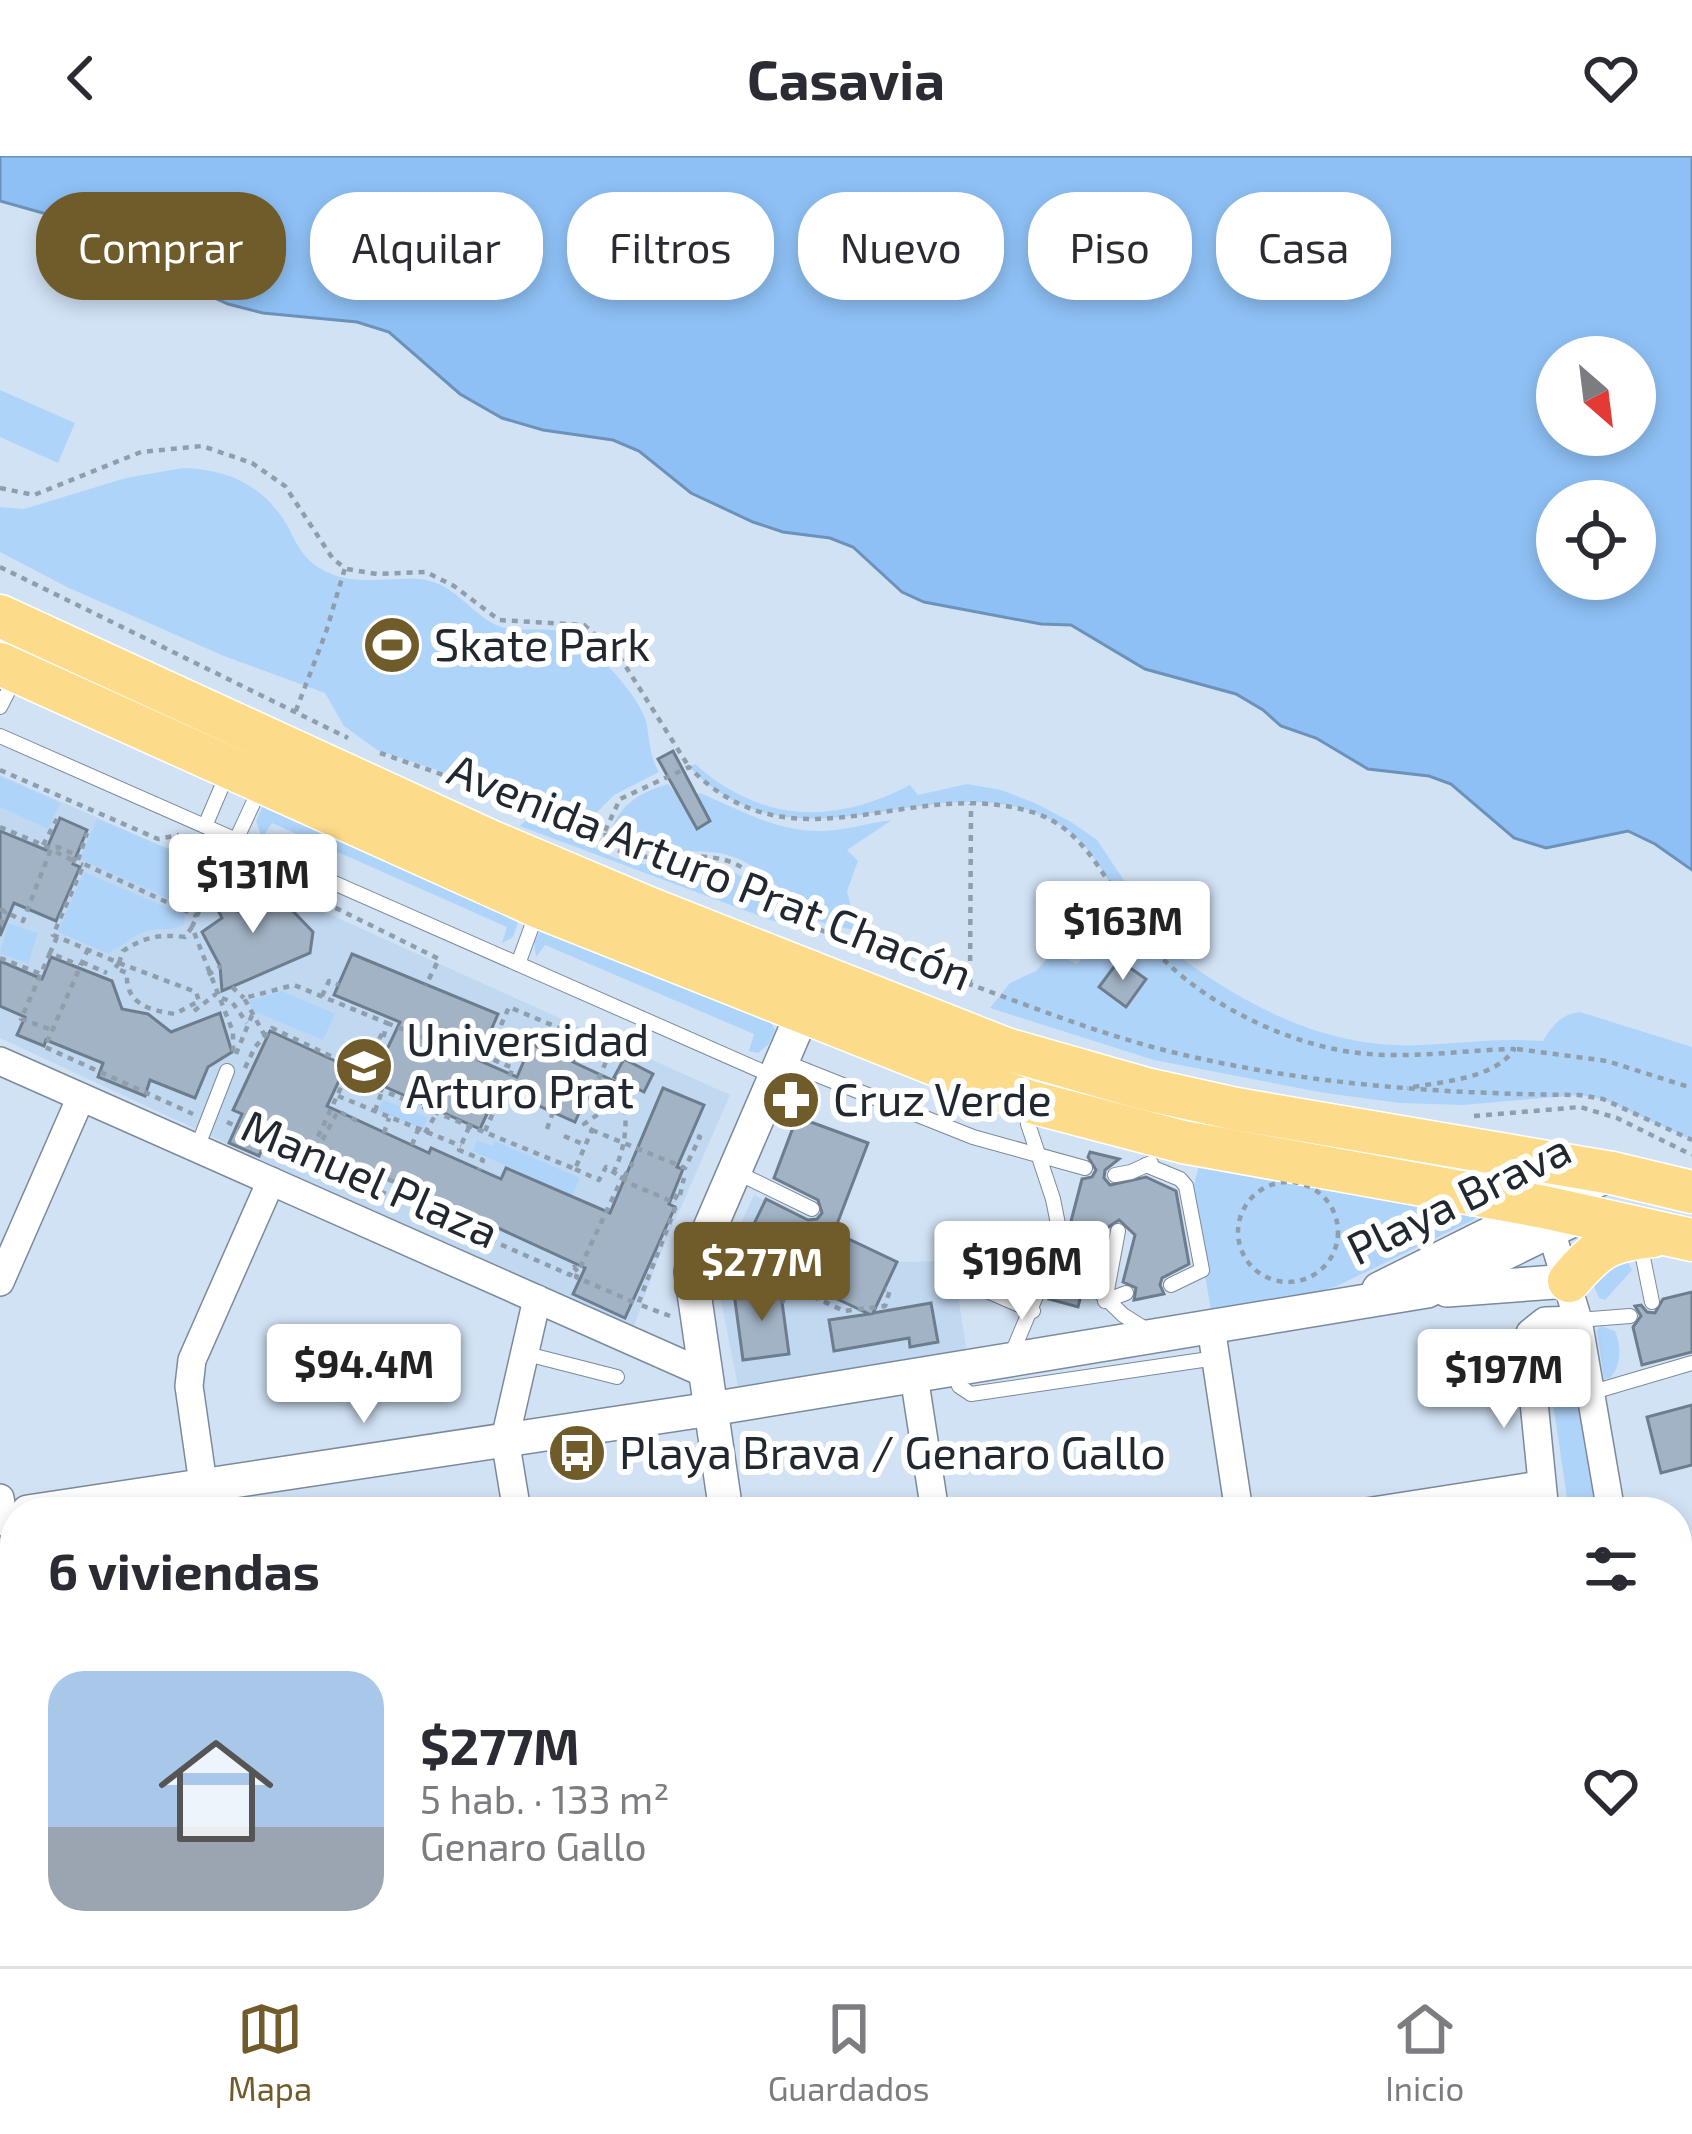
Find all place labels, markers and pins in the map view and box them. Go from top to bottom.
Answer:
sports icon: Skate Park [361,614,423,676]
place label: Skate Park [434,616,650,670]
pin: $131M [169,834,337,936]
pin: $163M [1039,881,1207,983]
place label: Universidad Arturo Prat [406,1011,649,1117]
school or university icon: Universidad Arturo Prat [333,1035,395,1097]
pharmacy icon: Cruz Verde [760,1069,822,1131]
place label: Cruz Verde [833,1071,1052,1125]
pin: $196M [938,1221,1106,1323]
pin: $277M [678,1222,846,1324]
pin: $94.4M [266,1324,462,1426]
pin: $197M [1420,1329,1588,1431]
bus stop icon: Playa Brava / Genaro Gallo [546,1422,608,1484]
place label: Playa Brava / Genaro Gallo [619,1424,1166,1478]

